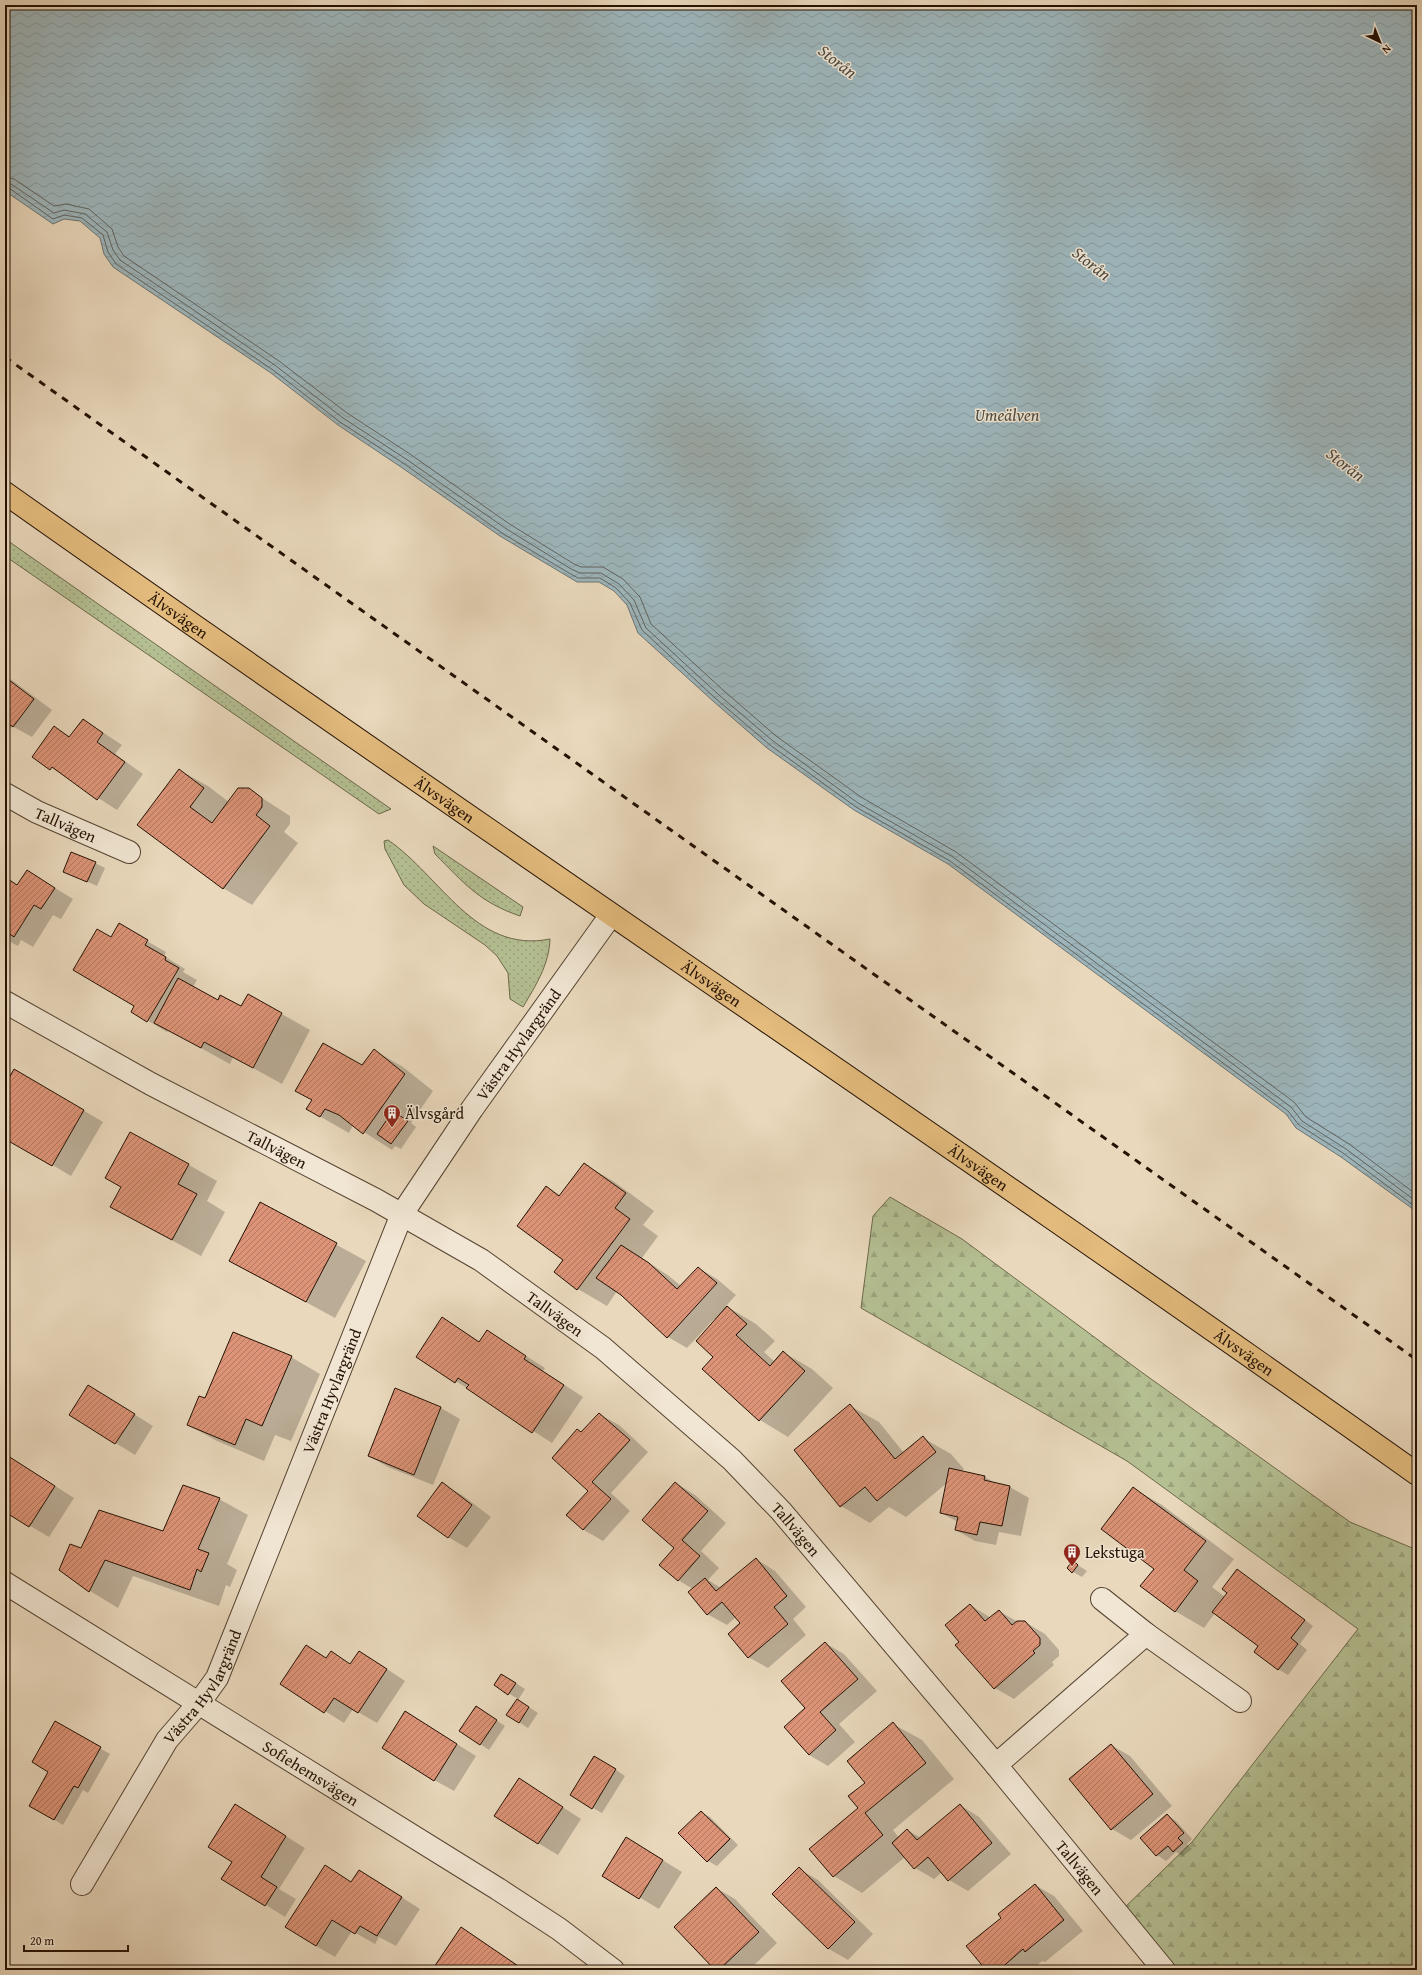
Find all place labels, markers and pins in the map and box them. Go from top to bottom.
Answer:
place label: Älvsgård [405,1101,464,1125]
building icon: Älvsgård [382,1103,402,1128]
place label: Lekstuga [1085,1540,1145,1564]
building icon: Lekstuga [1062,1542,1082,1567]

